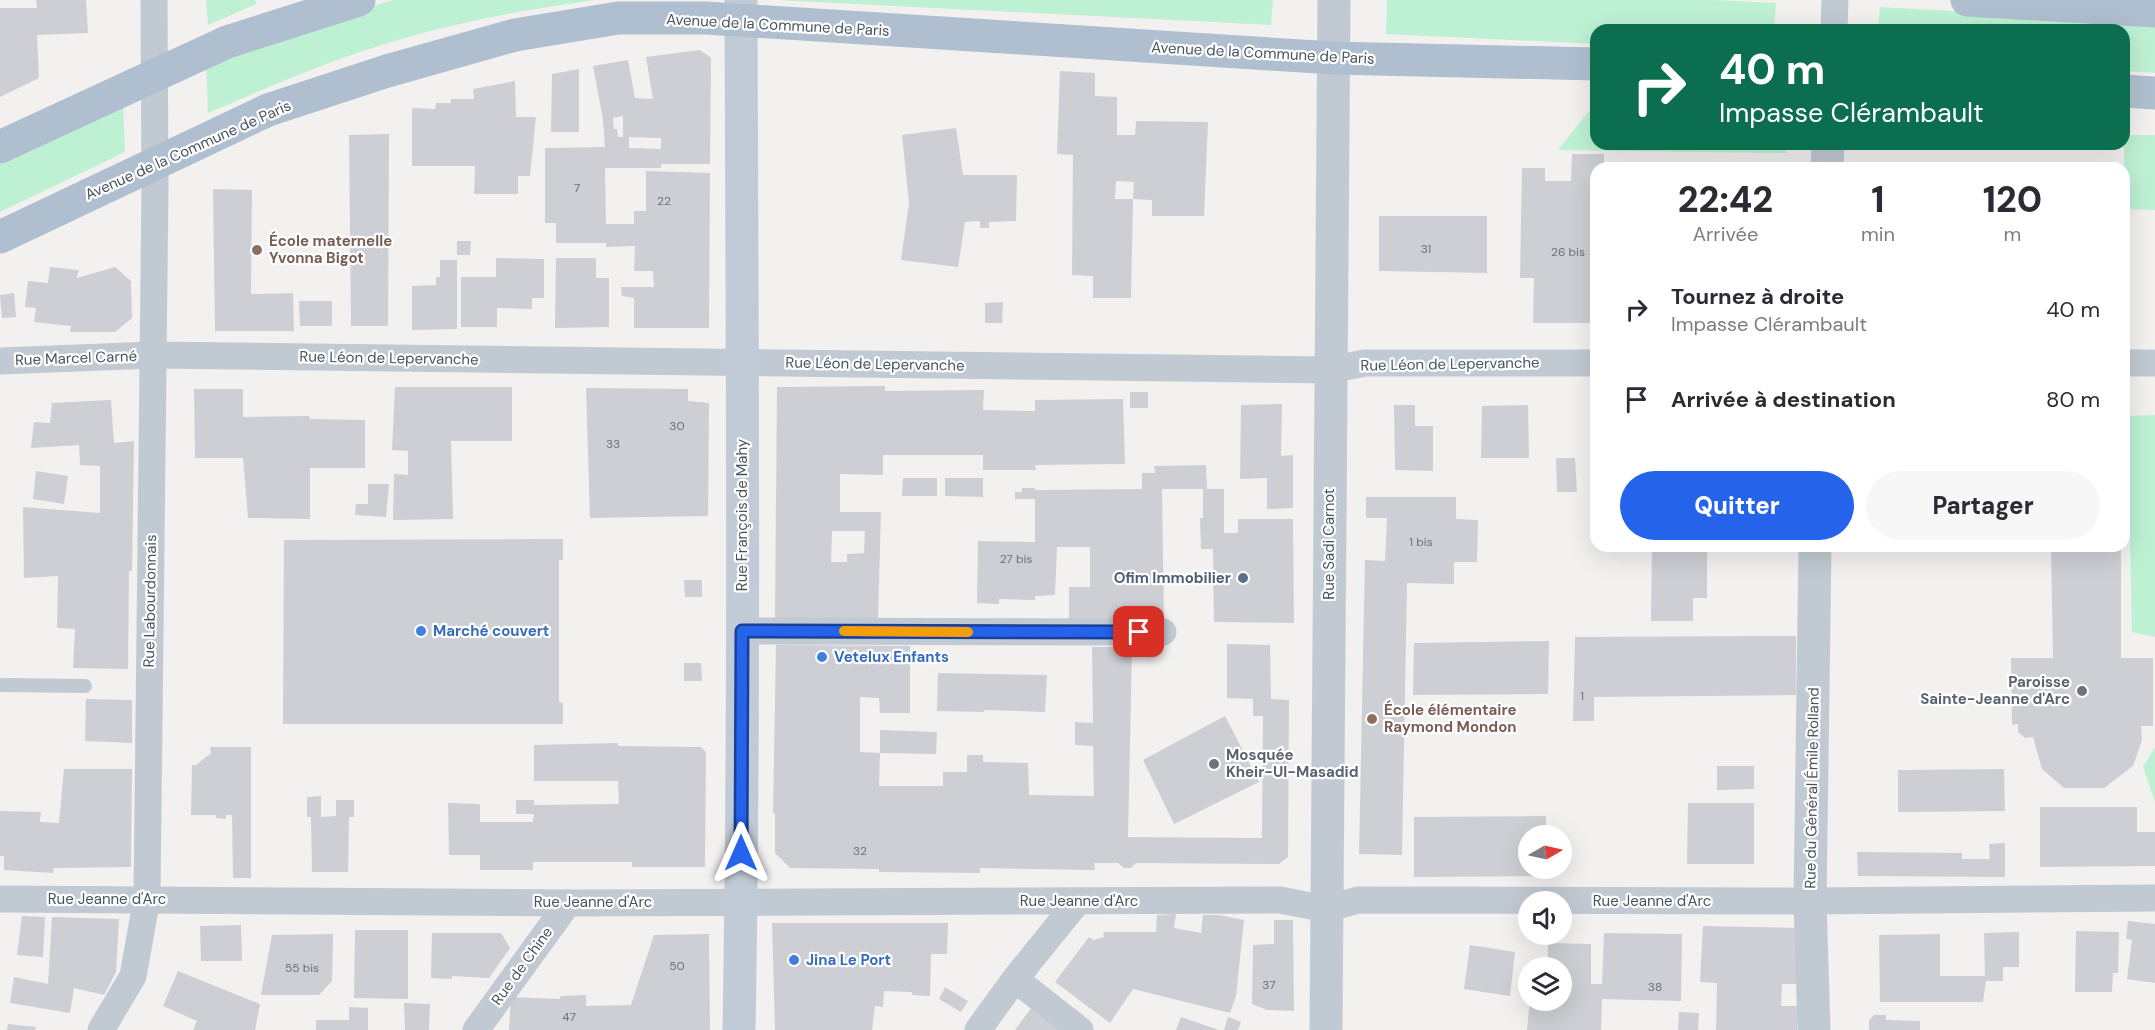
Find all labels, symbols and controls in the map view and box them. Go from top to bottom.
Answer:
street label: Avenue de la Commune de Paris [666,9,890,41]
street label: Avenue de la Commune de Paris [1151,37,1375,69]
text: 40 m [1719,42,1825,97]
icon: right [1620,48,1698,126]
street label: Avenue de la Commune de Paris [82,95,294,205]
text: Impasse Clérambault [1719,95,1984,130]
text: 22:42 [1678,176,1773,223]
text: 1 [1871,176,1885,223]
text: 120 [1983,176,2042,223]
house number: 7 [574,180,580,196]
house number: 22 [657,193,671,209]
text: Arrivée [1693,221,1758,247]
text: min [1861,221,1895,247]
text: m [2004,221,2021,247]
place label: École maternelle Yvonna Bigot [269,231,392,268]
house number: 31 [1421,241,1431,257]
marker: École maternelle Yvonna Bigot [250,243,264,257]
house number: 26 bis [1551,244,1585,260]
text: Tournez à droite [1671,282,1844,311]
icon: right [1620,293,1653,326]
text: 40 m [2046,295,2100,324]
text: Impasse Clérambault [1671,311,1867,337]
street label: Rue Marcel Carné [15,346,137,370]
street label: Rue Léon de Lepervanche [299,346,479,370]
street label: Rue Léon de Lepervanche [785,352,965,376]
street label: Rue Léon de Lepervanche [1360,352,1540,376]
icon: arrive [1620,383,1653,416]
text: Arrivée à destination [1671,385,1896,414]
text: 80 m [2046,385,2100,414]
house number: 30 [669,418,685,434]
house number: 33 [606,436,620,452]
street label: Rue François de Mahy [732,438,752,591]
button: Quitter [1620,471,1854,540]
button: Partager [1866,471,2100,540]
street label: Rue Sadi Carnot [1319,488,1339,600]
street label: Rue Labourdonnais [139,534,161,668]
house number: 1 bis [1409,534,1433,550]
house number: 27 bis [1000,551,1032,567]
place label: Ofim Immobilier [1114,568,1231,588]
marker: Ofim Immobilier [1236,571,1250,585]
pin [1113,606,1164,657]
icon: arrive [1122,615,1155,648]
place label: Marché couvert [433,621,549,641]
marker: Marché couvert [414,624,428,638]
place label: Vetelux Enfants [834,647,949,667]
marker: Vetelux Enfants [815,650,829,664]
place label: Paroisse Sainte-Jeanne d'Arc [1920,672,2070,709]
marker: Paroisse Sainte-Jeanne d'Arc [2075,684,2089,698]
street label: Rue du Général Émile Rolland [1800,687,1824,889]
house number: 1 [1580,688,1584,704]
place label: École élémentaire Raymond Mondon [1384,700,1517,737]
marker: École élémentaire Raymond Mondon [1365,712,1379,726]
place label: Mosquée Kheir-Ul-Masadid [1226,745,1359,782]
marker: Mosquée Kheir-Ul-Masadid [1207,757,1221,771]
position arrow [709,821,773,885]
north arrow [1518,825,1572,879]
map controls [1518,825,1572,1011]
house number: 32 [853,843,867,859]
street label: Rue Jeanne d'Arc [48,889,166,909]
street label: Rue Jeanne d'Arc [1020,891,1138,911]
button: sound [1518,891,1572,945]
street label: Rue Jeanne d'Arc [1593,891,1711,911]
street label: Rue Jeanne d'Arc [534,892,652,912]
street label: Rue de Chine [487,923,557,1009]
place label: Jina Le Port [806,950,891,970]
marker: Jina Le Port [787,953,801,967]
button: layers [1518,957,1572,1011]
house number: 50 [669,958,685,974]
house number: 55 bis [285,960,319,976]
house number: 37 [1262,977,1276,993]
house number: 38 [1648,979,1662,995]
house number: 47 [562,1009,576,1025]

